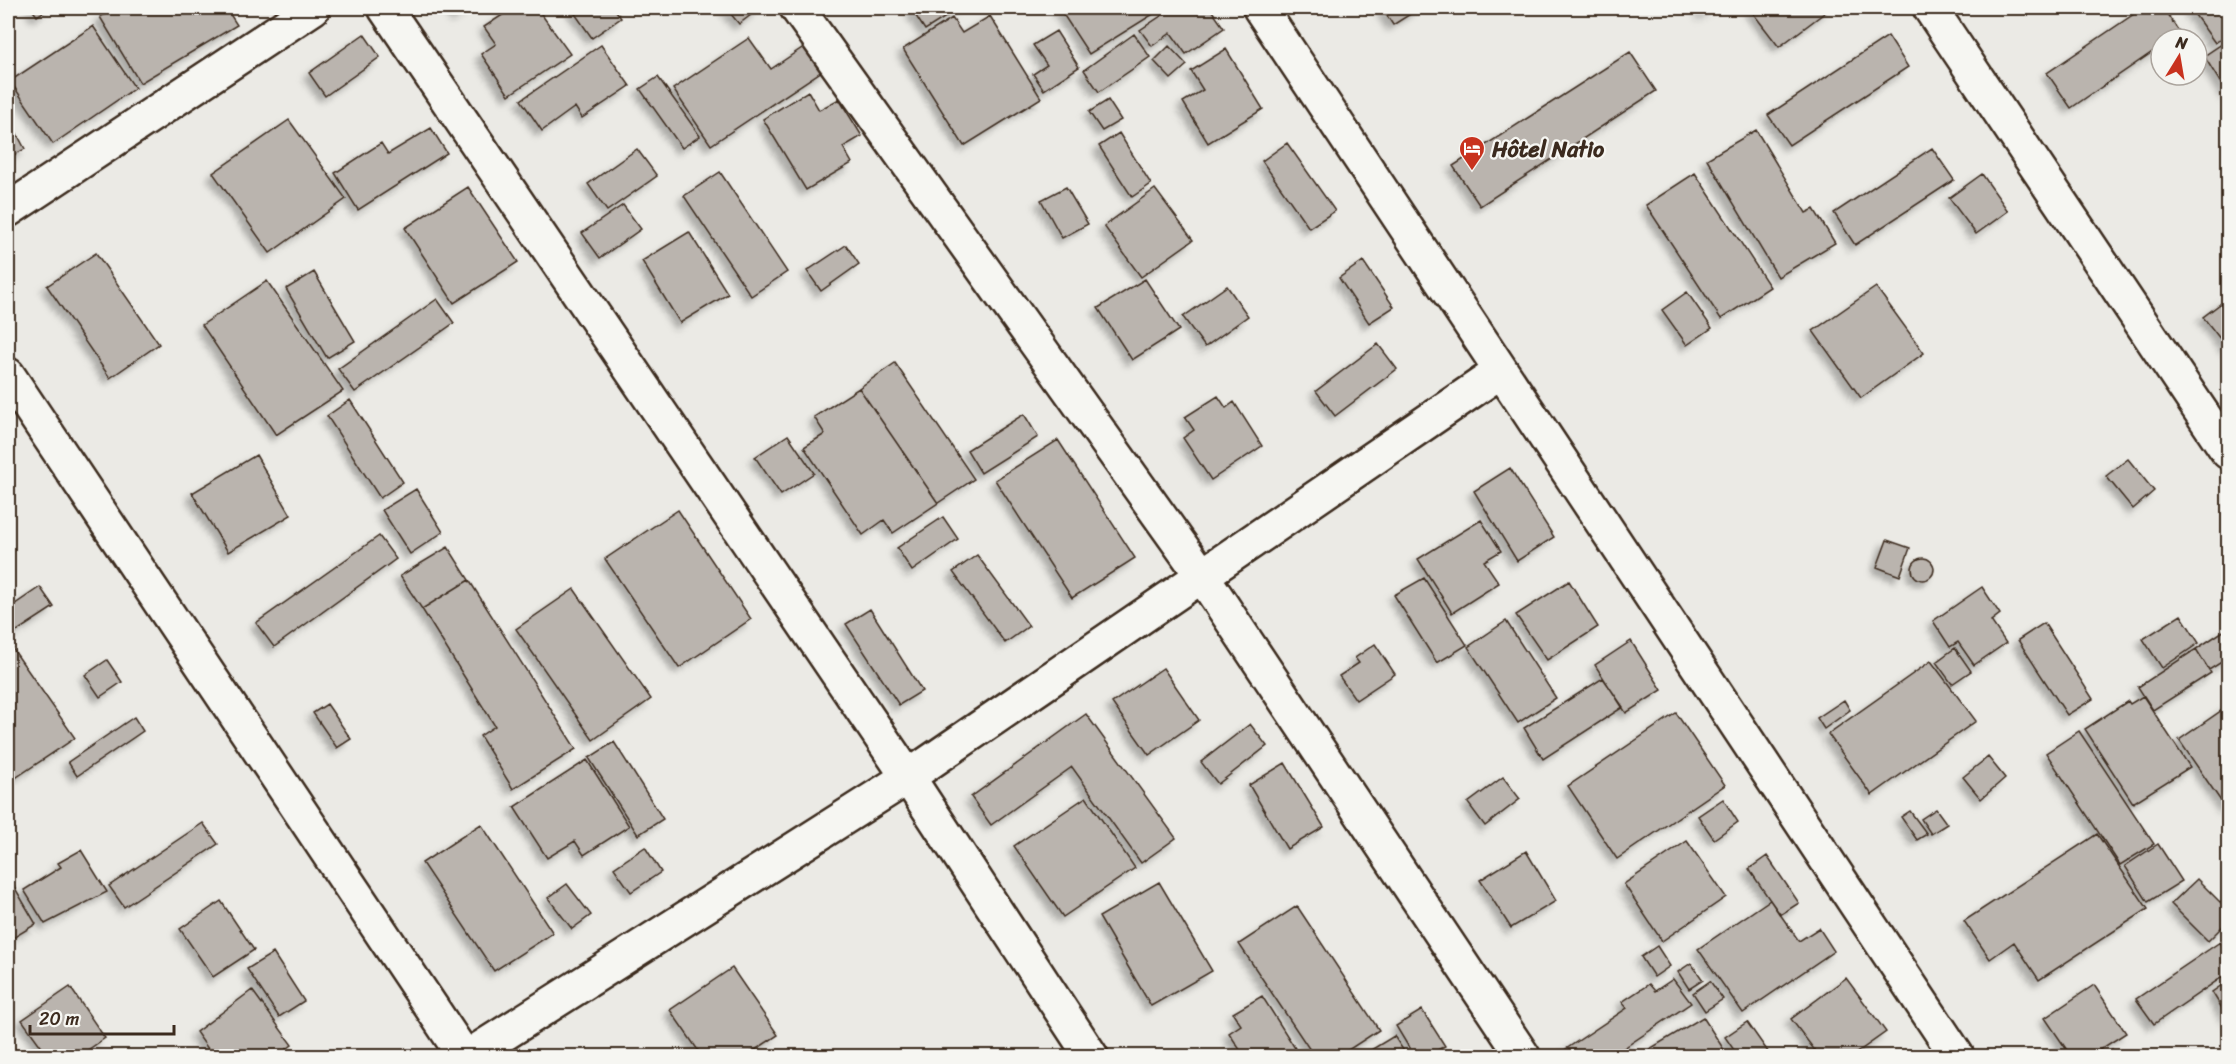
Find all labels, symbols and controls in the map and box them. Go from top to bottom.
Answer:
north arrow [2149,27,2209,87]
text: N [2173,27,2191,58]
place label: Hôtel Natio [1491,130,1605,169]
hotel icon: Hôtel Natio [1457,134,1487,172]
scale bar [30,998,174,1036]
text: 20 m [39,1003,79,1035]

